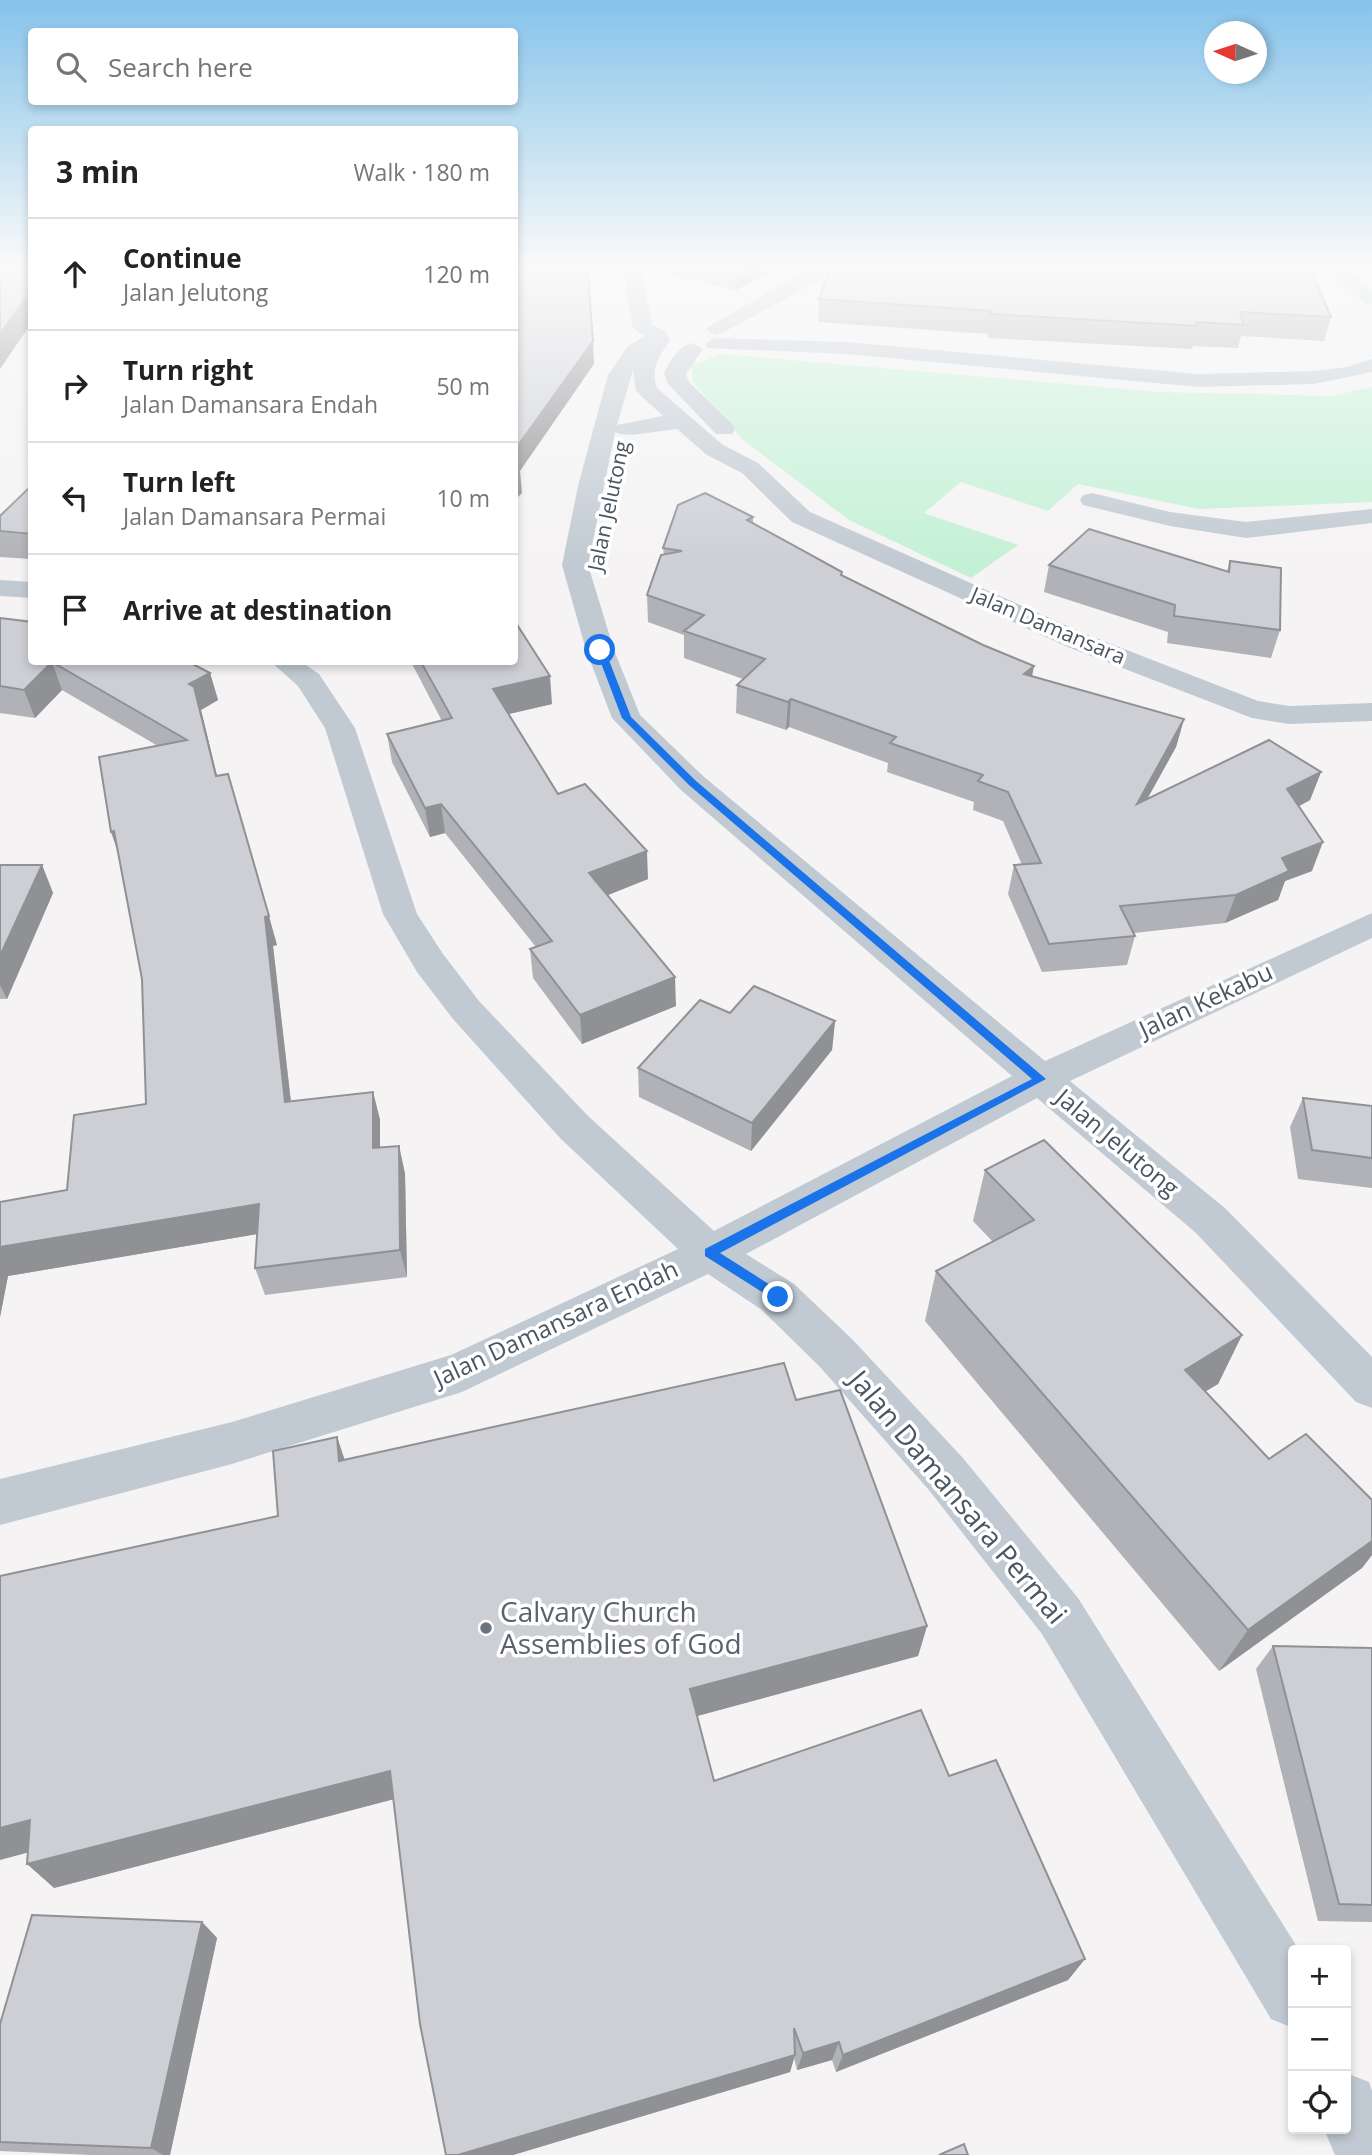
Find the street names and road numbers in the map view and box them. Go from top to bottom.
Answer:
street label: Jalan Jelutong [580,438,636,576]
street label: Jalan Damansara [965,579,1130,670]
street label: Jalan Kekabu [1131,954,1277,1046]
street label: Jalan Jelutong [1048,1079,1187,1203]
street label: Jalan Damansara Endah [426,1251,683,1395]
street label: Jalan Damansara Permai [839,1359,1076,1631]

